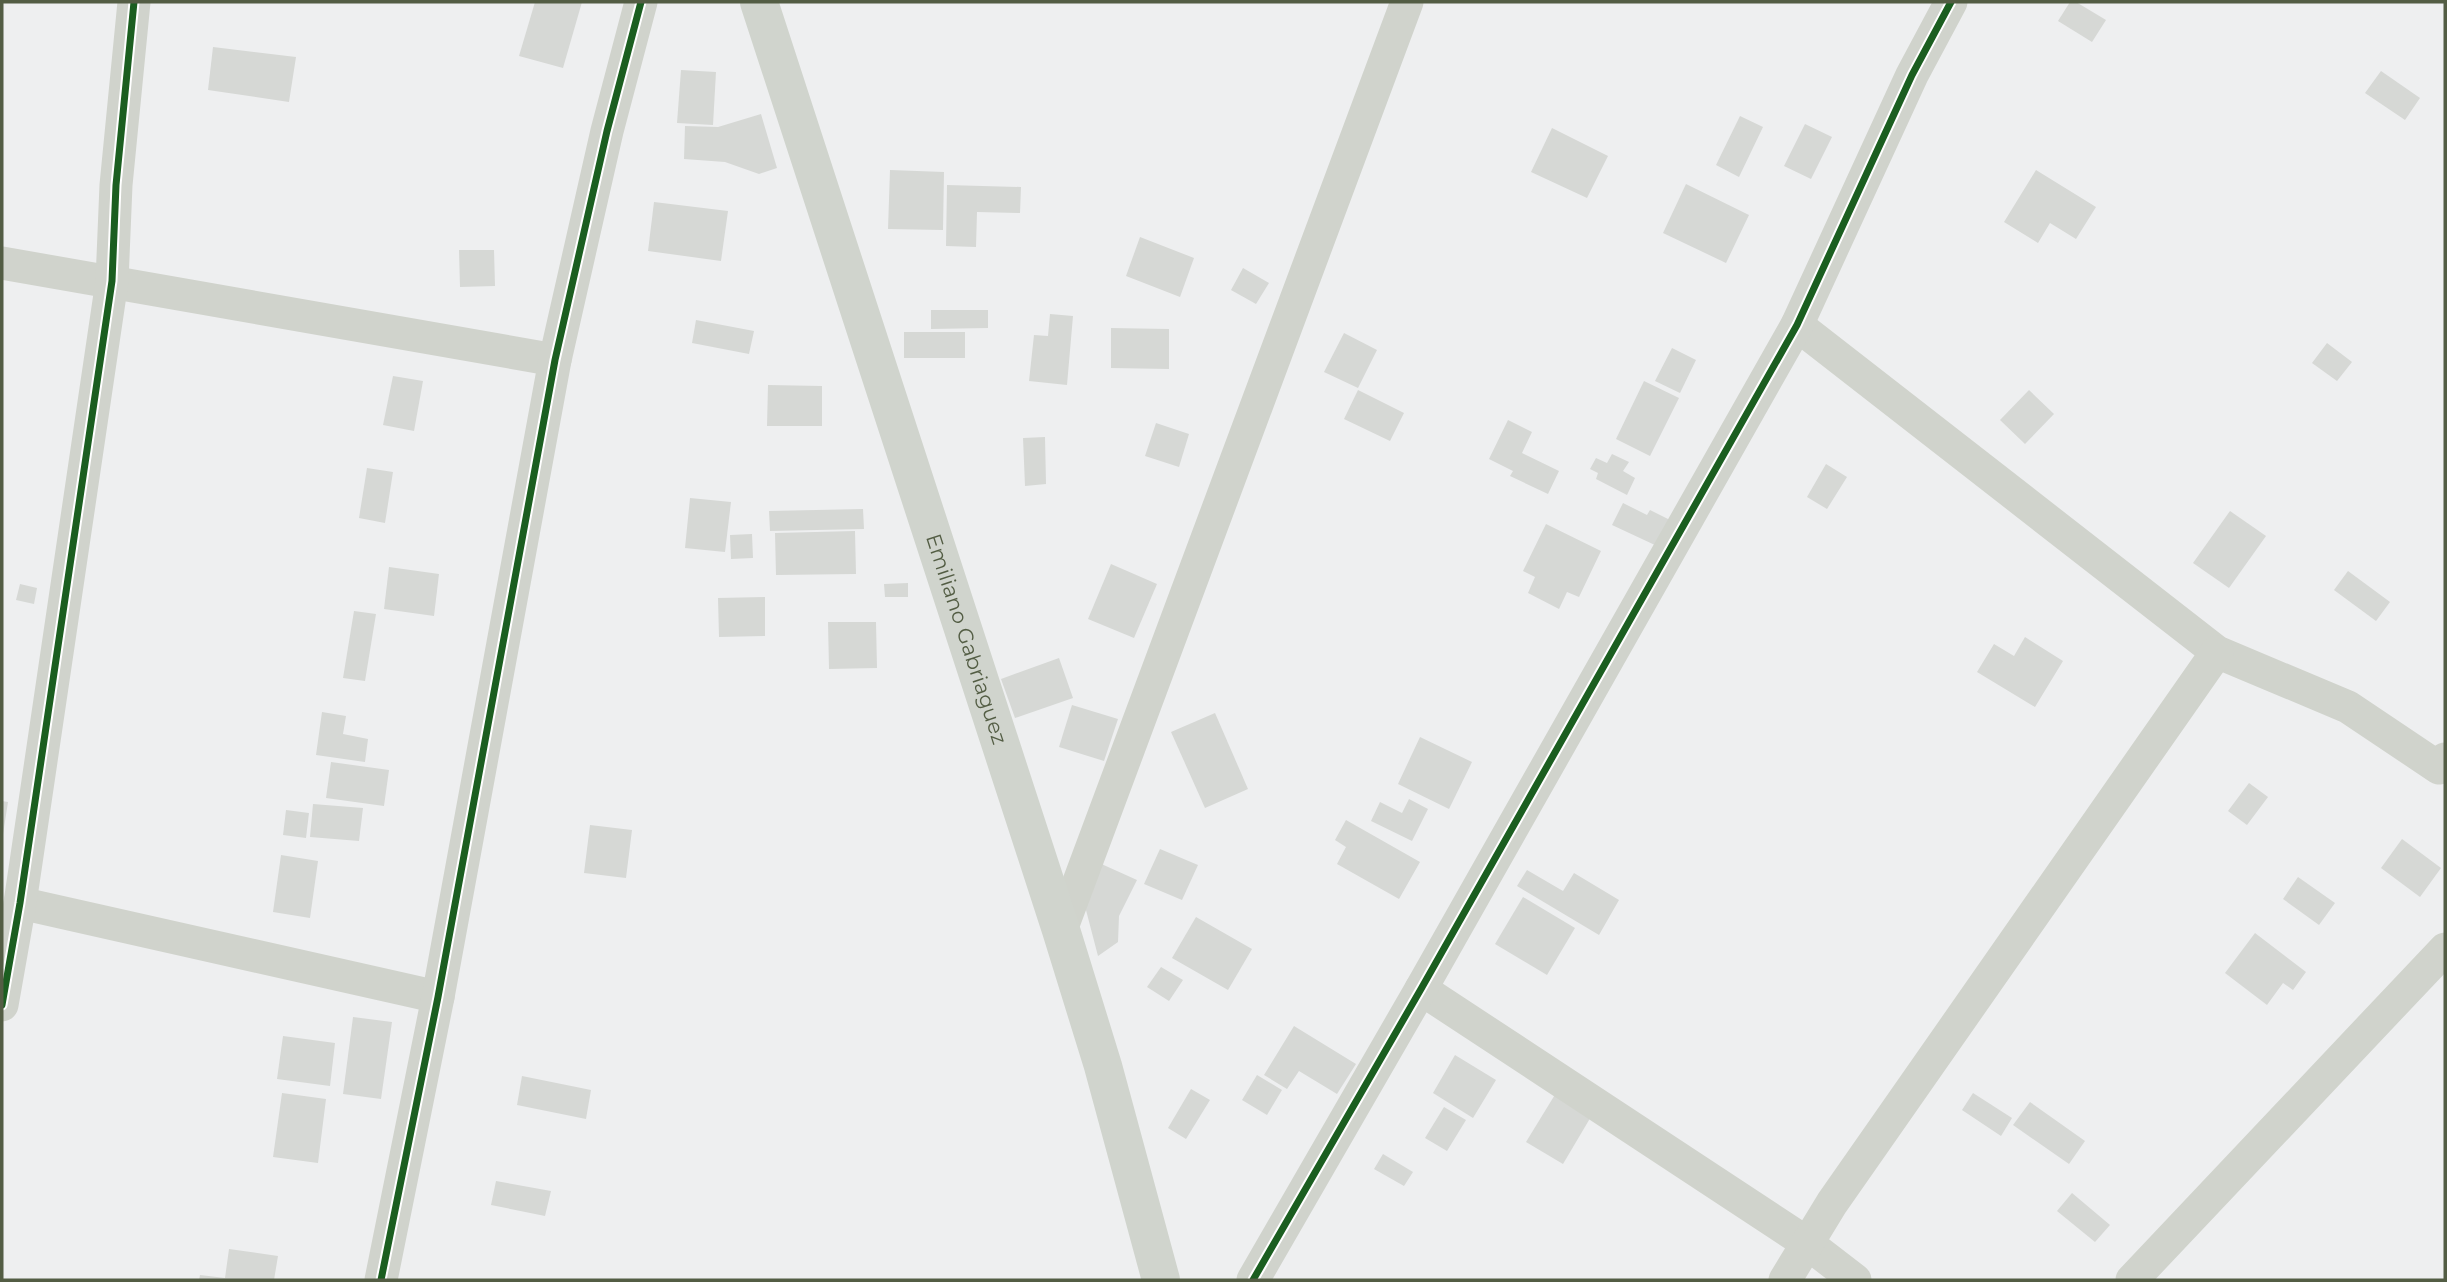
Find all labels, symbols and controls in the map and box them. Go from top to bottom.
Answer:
street label: Emiliano Gabriaguez [921,531,1013,747]

